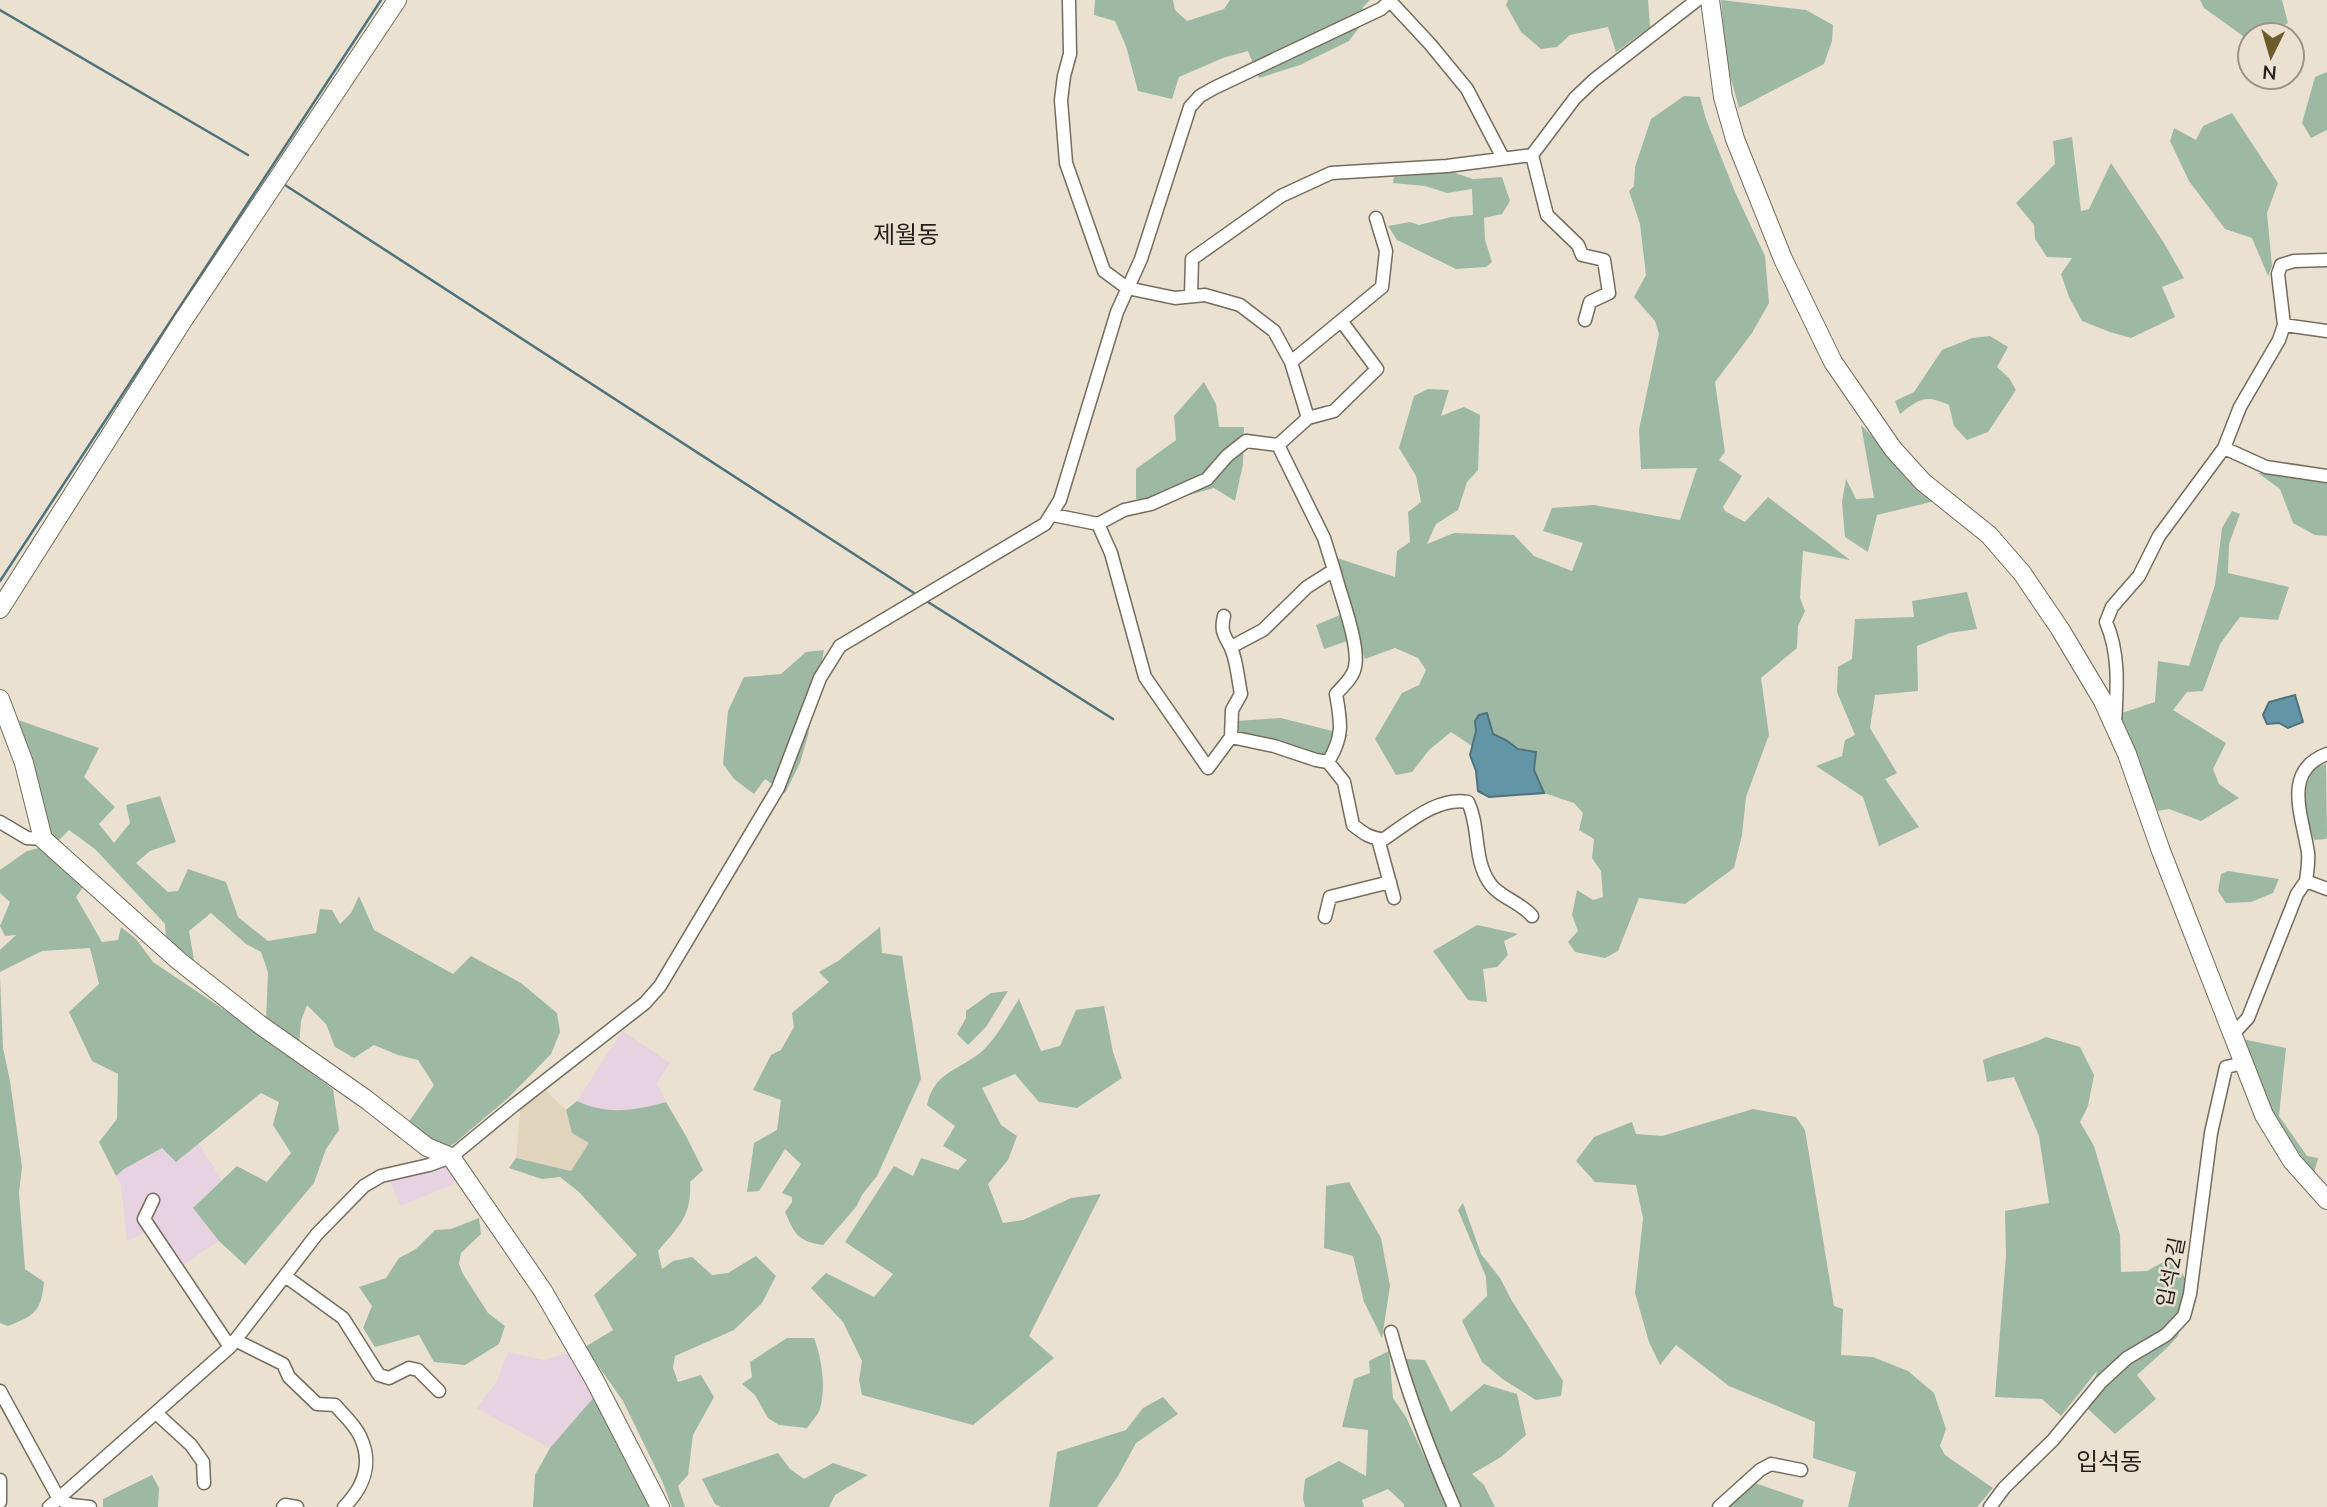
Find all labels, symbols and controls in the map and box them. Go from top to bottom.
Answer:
north arrow [2236,21,2306,91]
text: N [2261,60,2278,86]
district label: 제월동 [873,219,939,249]
street label: 입석2길 [2151,1235,2189,1309]
district label: 입석동 [2076,1446,2142,1476]

